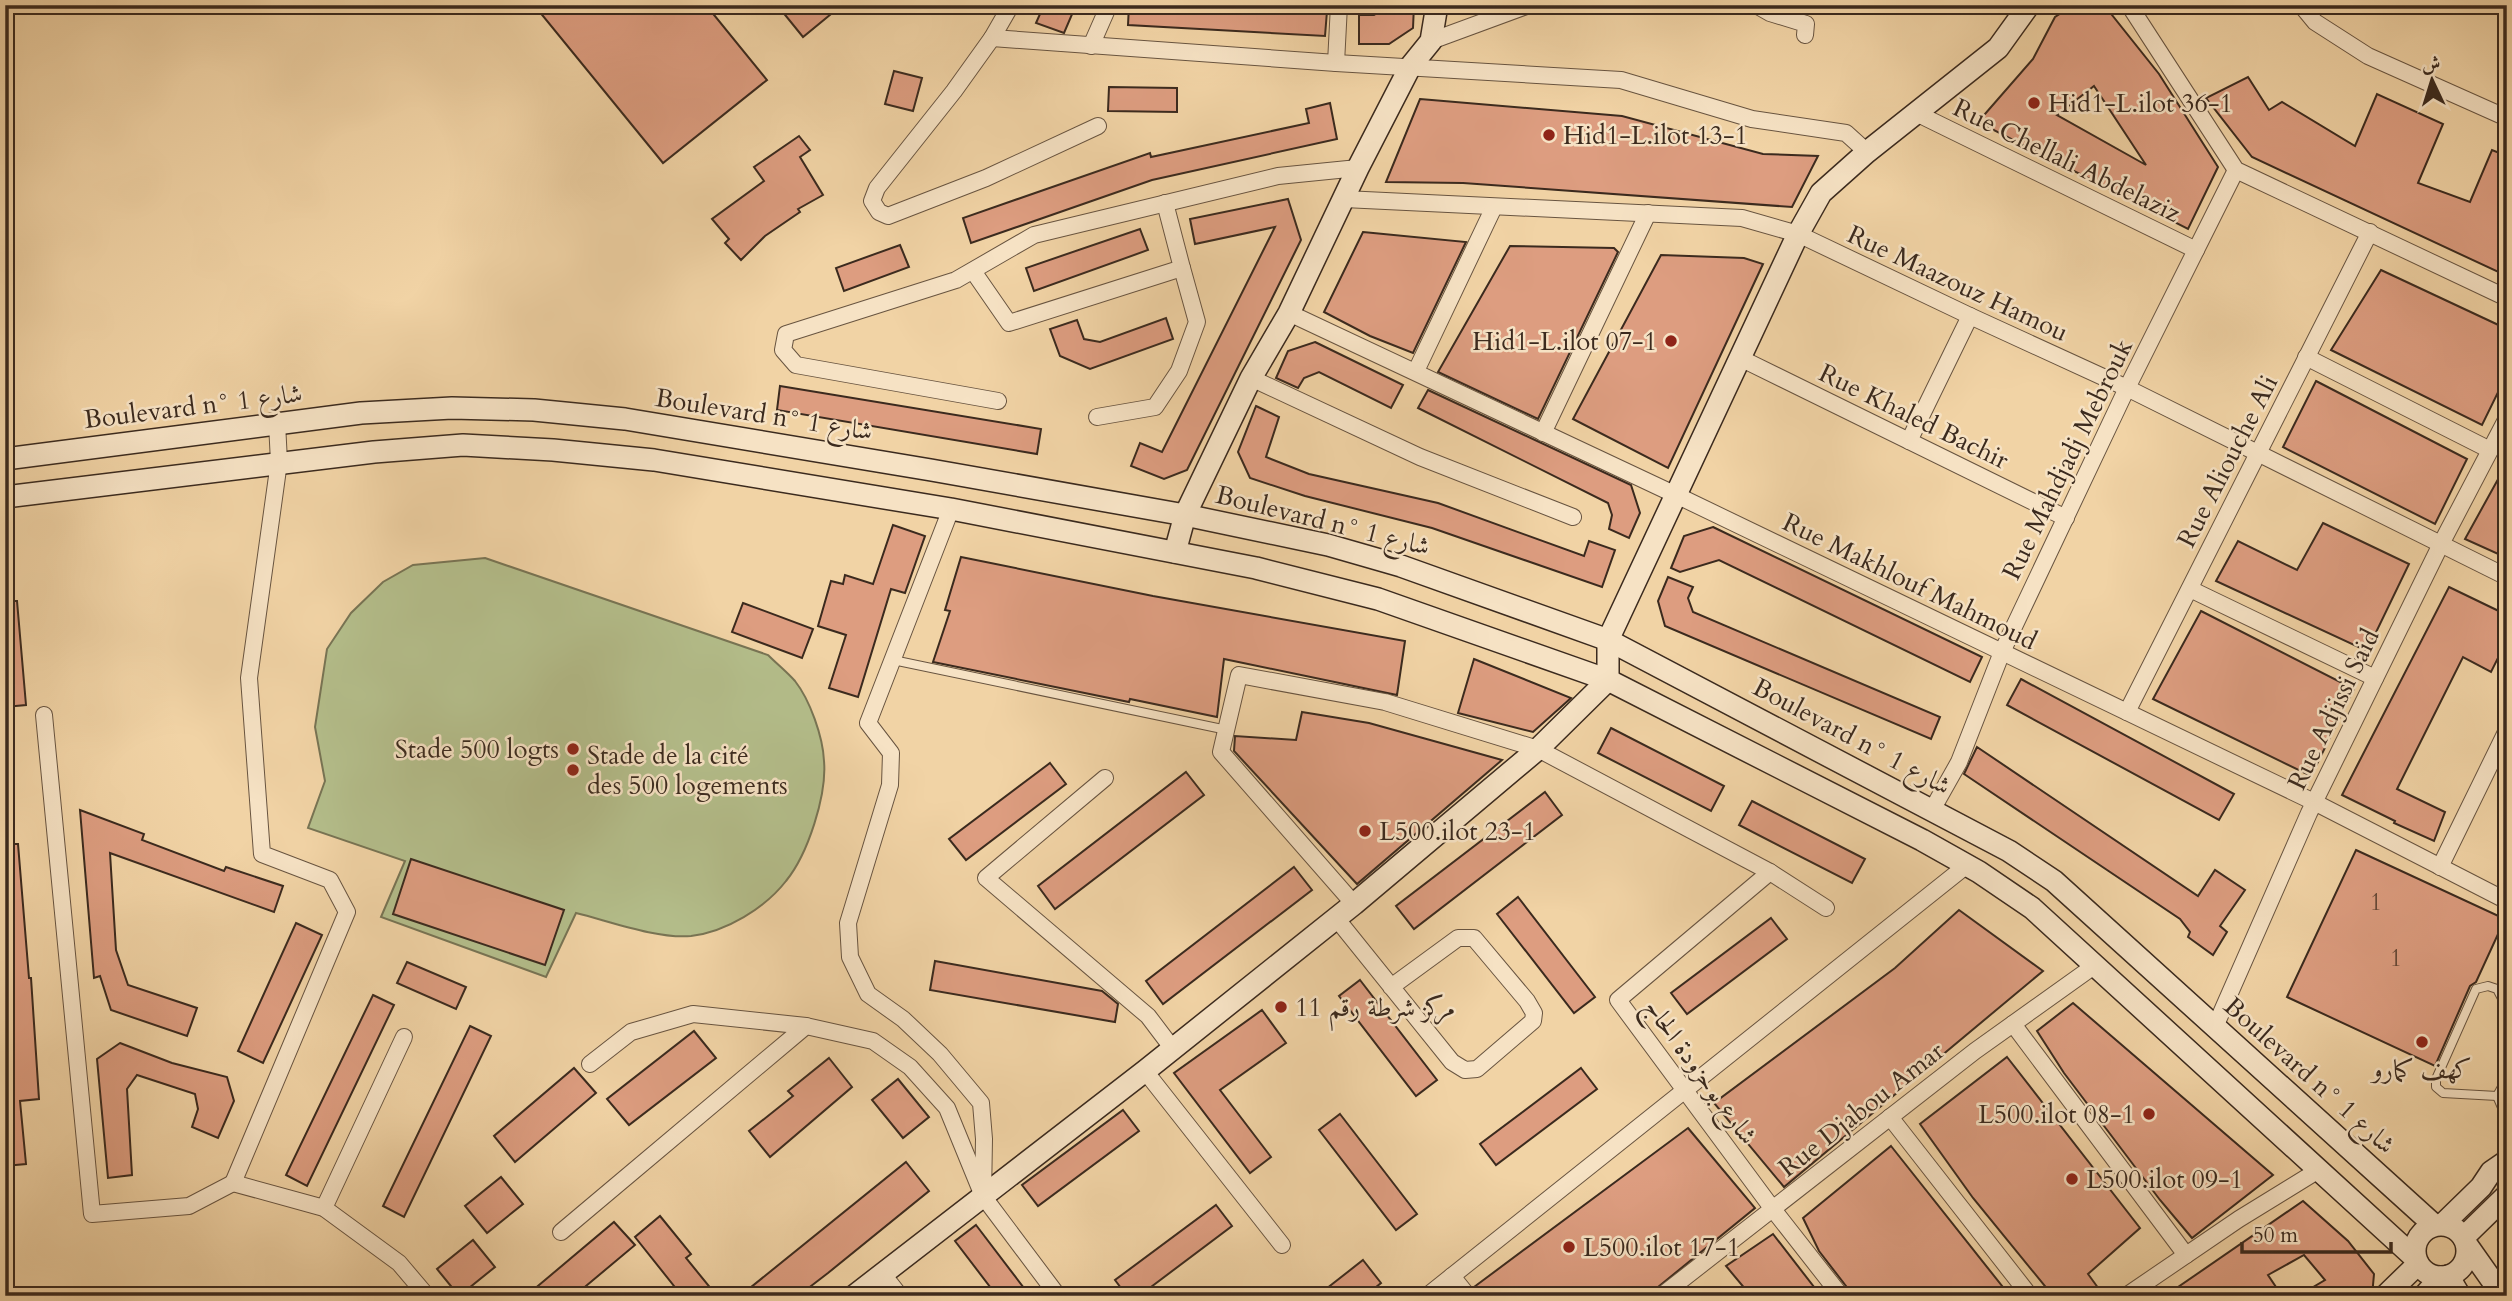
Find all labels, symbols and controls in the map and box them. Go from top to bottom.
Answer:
north arrow [2396,46,2466,116]
text: ش [2421,50,2441,78]
place label: Hid1-L.ilot 36-1 [2048,86,2233,121]
street label: Rue Chellali Abdelaziz [1947,90,2187,231]
marker: Hid1-L.ilot 36-1 [2026,95,2042,111]
place label: Hid1-L.ilot 13-1 [1563,118,1748,153]
marker: Hid1-L.ilot 13-1 [1541,127,1557,143]
street label: Rue Maazouz Hamou [1842,217,2074,350]
place label: Hid1-L.ilot 07-1 [1472,324,1657,359]
marker: Hid1-L.ilot 07-1 [1663,333,1679,349]
street label: Rue Mahdjadj Mebrouk [1994,333,2141,585]
street label: Rue Khaled Bachir [1813,355,2015,478]
street label: Rue Aliouche Ali [2169,369,2286,553]
street label: Boulevard n° شارع 1 [82,376,305,441]
street label: Boulevard n° شارع 1 [652,380,875,453]
street label: Boulevard n° شارع 1 [1211,477,1434,568]
street label: Rue Makhlouf Mahmoud [1777,505,2043,658]
street label: Rue Adjissi Said [2279,623,2388,796]
street label: Boulevard n° شارع 1 [1745,669,1957,807]
place label: Stade 500 logts [395,732,559,767]
place label: Stade de la cité des 500 logements [587,738,788,803]
marker: Stade 500 logts [565,741,581,757]
marker: Stade de la cité des 500 logements [565,762,581,778]
place label: L500.ilot 23-1 [1379,814,1536,849]
marker: L500.ilot 23-1 [1357,823,1373,839]
house number: 1 [2370,887,2382,918]
house number: 1 [2390,943,2402,974]
street label: Boulevard n° شارع 1 [2214,989,2403,1165]
place label: مركز شرطة رقم 11 [1295,990,1455,1032]
street label: شارع بوحزودة الحاج [1631,991,1766,1155]
marker: مركز شرطة رقم 11 [1273,999,1289,1015]
street label: Rue Djabou Amar [1771,1033,1952,1185]
marker: كهف كمارو [2414,1034,2430,1050]
place label: كهف كمارو [2369,1052,2472,1087]
place label: L500.ilot 08-1 [1978,1097,2135,1132]
marker: L500.ilot 08-1 [2141,1106,2157,1122]
place label: L500.ilot 09-1 [2086,1162,2243,1197]
marker: L500.ilot 09-1 [2064,1171,2080,1187]
scale bar [2242,1210,2391,1254]
text: 50 m [2253,1221,2298,1250]
place label: L500.ilot 17-1 [1583,1230,1740,1265]
marker: L500.ilot 17-1 [1561,1239,1577,1255]

